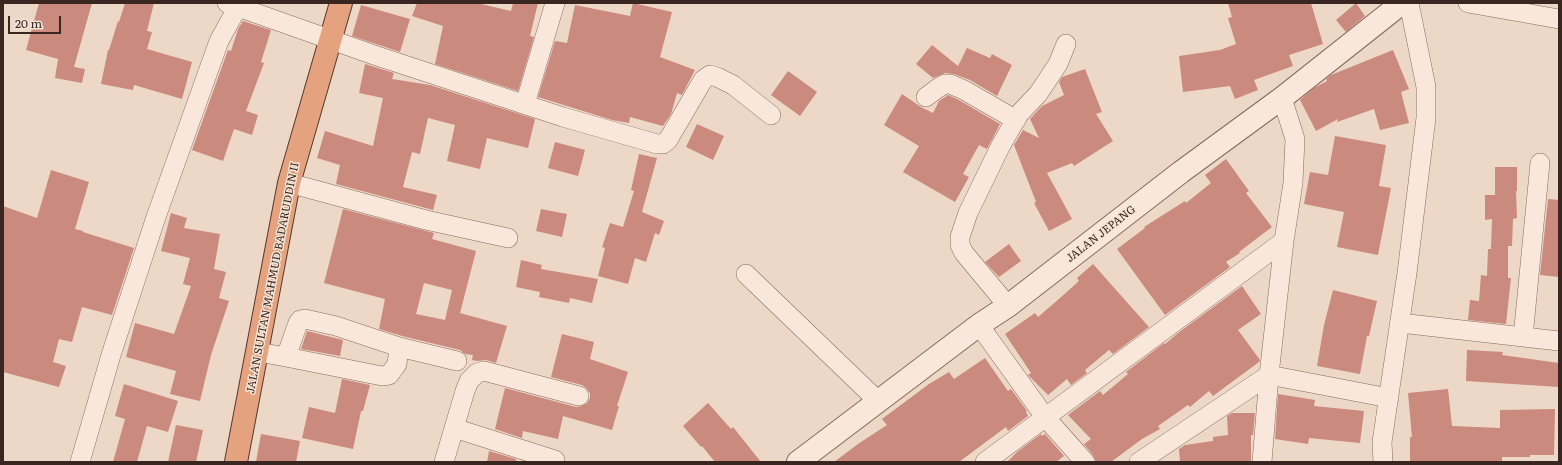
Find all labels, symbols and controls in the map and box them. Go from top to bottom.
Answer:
scale bar [10,8,63,34]
text: 20 m [15,14,42,32]
street label: JALAN SULTAN MAHMUD BADARUDDIN II [244,161,302,395]
street label: JALAN JEPANG [1064,203,1138,265]

